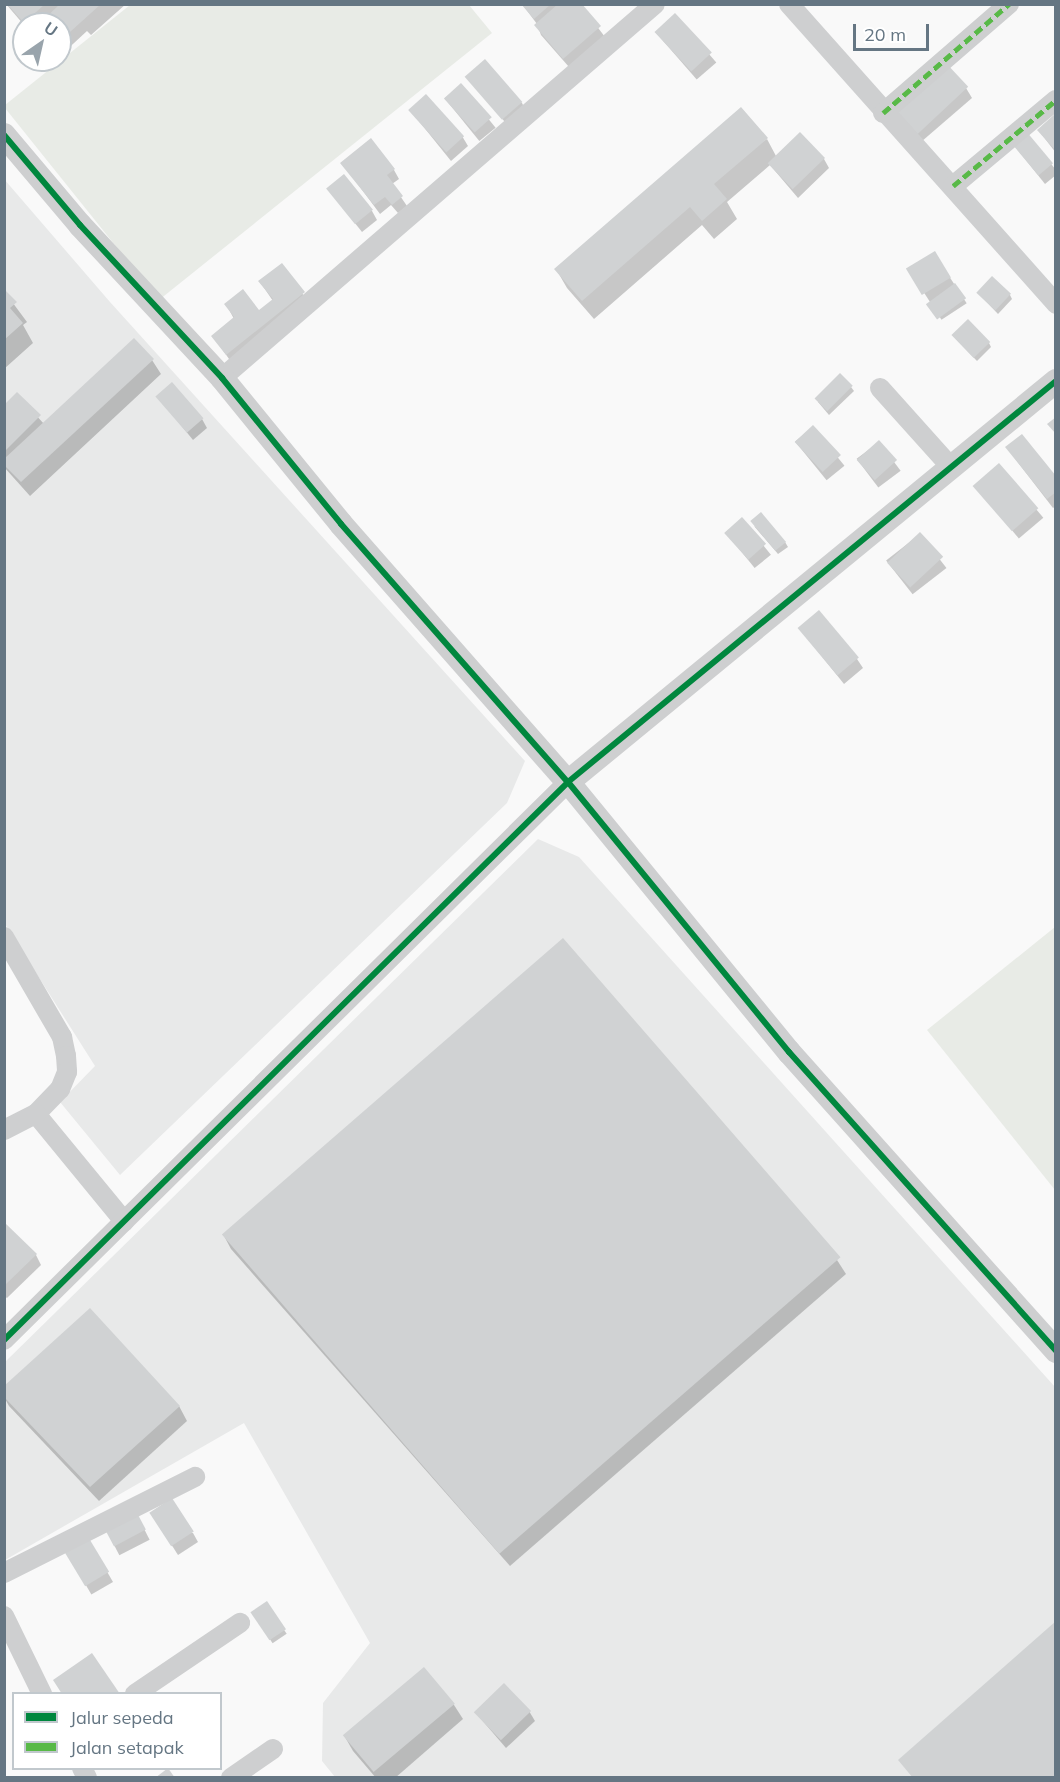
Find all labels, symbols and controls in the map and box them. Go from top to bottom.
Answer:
north arrow [12,12,72,72]
scale bar [856,12,932,50]
text: U [40,17,61,40]
text: 20 m [864,23,906,46]
legend [12,1692,222,1770]
text: Jalur sepeda [70,1706,174,1729]
text: Jalan setapak [70,1736,184,1759]

